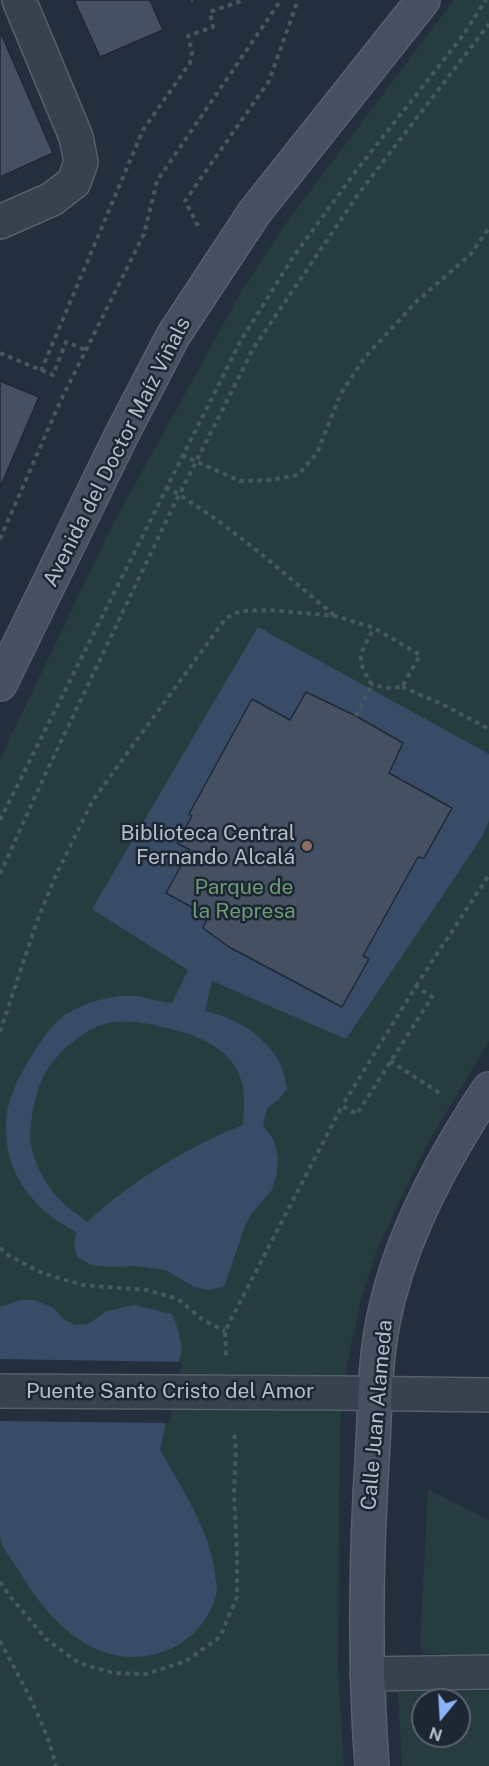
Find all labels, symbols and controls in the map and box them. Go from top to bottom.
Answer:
street label: Avenida del Doctor Maíz Viñals [38,313,196,591]
place label: Biblioteca Central Fernando Alcalá [120,821,295,871]
marker: Biblioteca Central Fernando Alcalá [300,839,314,853]
park label: Parque de la Represa [192,875,296,925]
street label: Calle Juan Alameda [356,1319,398,1511]
street label: Puente Santo Cristo del Amor [26,1379,314,1405]
north arrow [411,1688,471,1748]
text: N [427,1723,445,1745]

